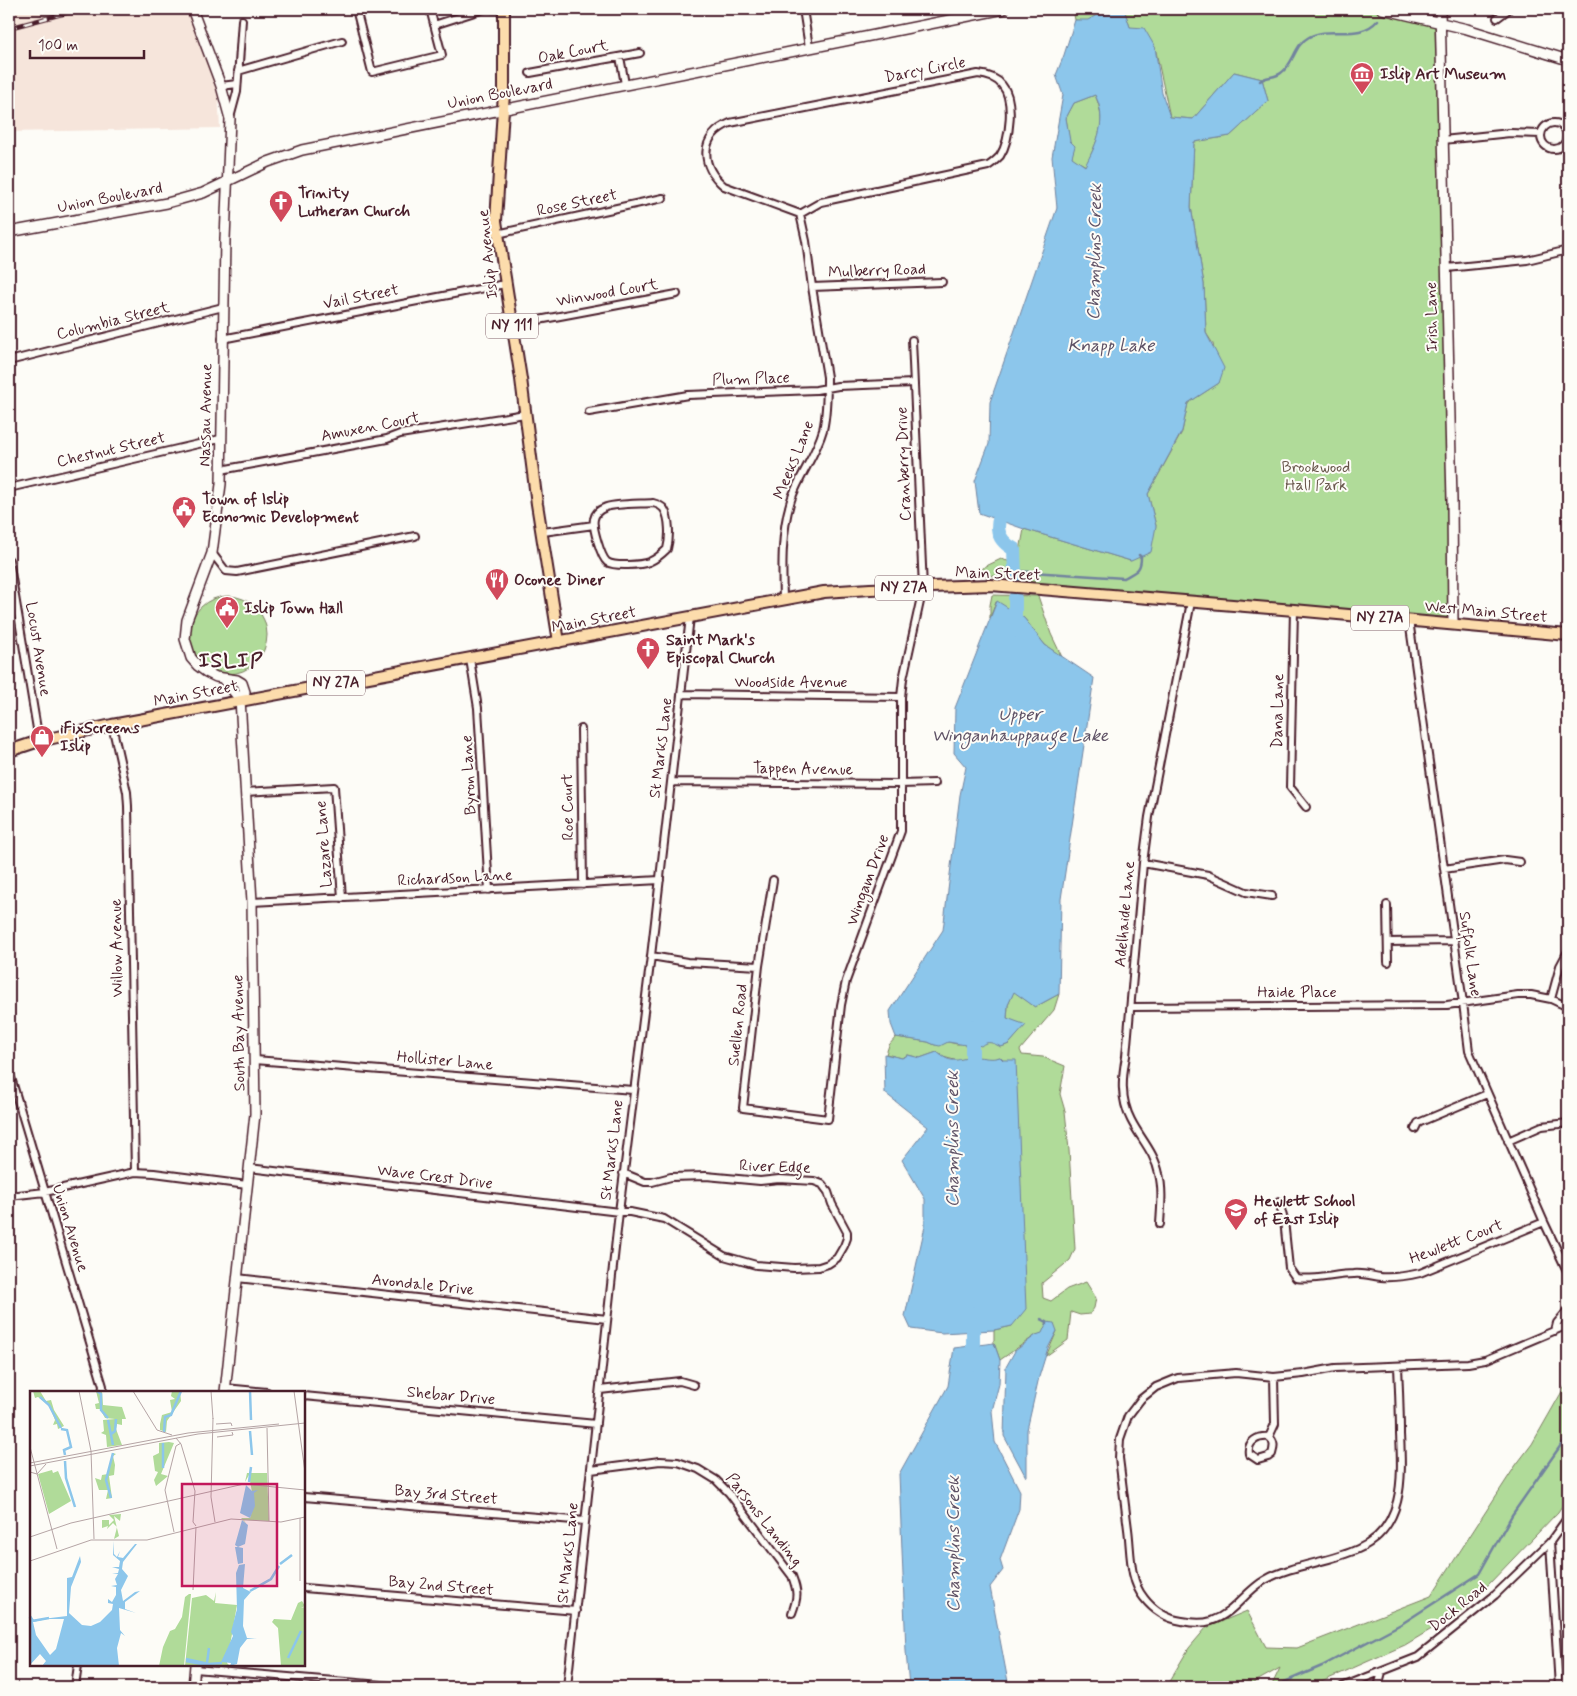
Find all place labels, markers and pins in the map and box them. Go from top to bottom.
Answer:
museum icon: Islip Art Museum [1349,61,1375,95]
place label: Islip Art Museum [1380,64,1506,85]
place label: Trinity Lutheran Church [298,183,410,222]
church icon: Trinity Lutheran Church [268,189,294,223]
place label: Town of Islip Economic Development [202,489,359,528]
public building icon: Town of Islip Economic Development [171,495,197,529]
restaurant icon: Oconee Diner [484,567,510,601]
place label: Oconee Diner [514,570,605,591]
public building icon: Islip Town Hall [214,595,240,629]
place label: Islip Town Hall [244,598,343,619]
place label: Saint Mark's Episcopal Church [666,630,775,669]
church icon: Saint Mark's Episcopal Church [635,636,661,670]
place label: iFixScreens Islip [60,718,141,757]
shop icon: iFixScreens Islip [29,724,55,758]
place label: Hewlett School of East Islip [1254,1191,1356,1230]
school or university icon: Hewlett School of East Islip [1223,1197,1249,1231]

